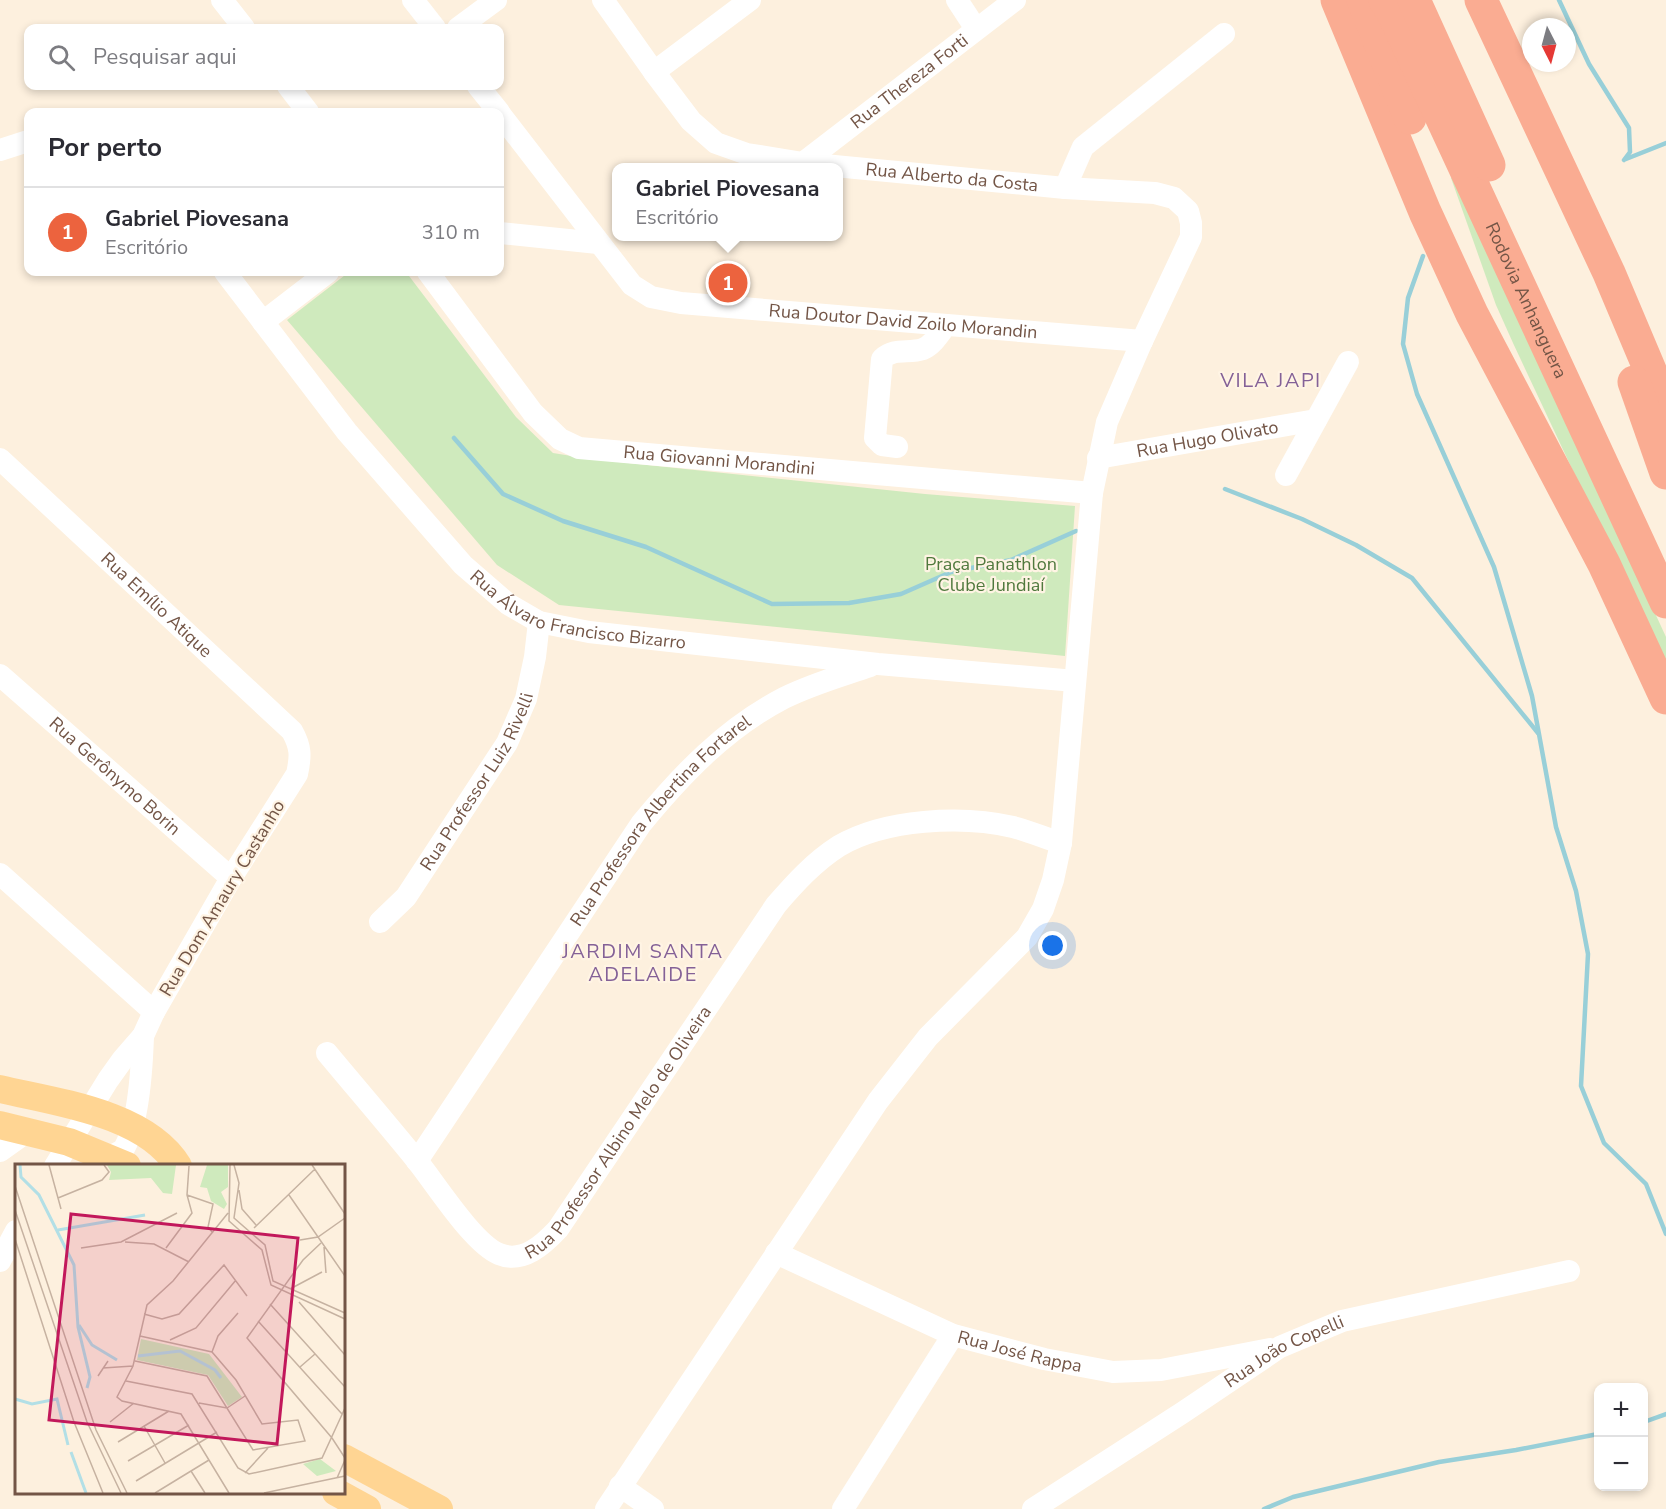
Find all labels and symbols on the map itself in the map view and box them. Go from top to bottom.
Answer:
north arrow [1522,18,1576,72]
street label: Rua Thereza Forti [846,28,973,134]
street label: Rua Alberto da Costa [864,157,1039,197]
street label: Rodovia Anhanguera [1480,218,1573,382]
pin: 1 [708,260,748,306]
street label: Rua Doutor David Zoilo Morandin [768,298,1038,344]
district label: VILA JAPI [1219,367,1322,394]
street label: Rua Hugo Olivato [1135,415,1280,463]
street label: Rua Giovanni Morandini [622,440,816,481]
street label: Rua Emílio Atique [96,547,218,663]
park label: Praça Panathlon Clube Jundiaí [925,552,1057,597]
street label: Rua Álvaro Francisco Bizarro [465,564,687,655]
street label: Rua Professor Luiz Rivelli [414,691,539,875]
street label: Rua Professora Albertina Fortarel [564,709,756,931]
street label: Rua Gerônymo Borin [44,712,186,840]
street label: Rua Dom Amaury Castanho [154,795,290,1001]
your location [1038,931,1067,960]
district label: JARDIM SANTA ADELAIDE [561,938,724,988]
street label: Rua Professor Albino Melo de Oliveira [521,1001,717,1265]
inset map [15,1164,345,1494]
street label: Rua João Copelli [1220,1310,1347,1393]
street label: Rua José Rappa [955,1325,1084,1378]

